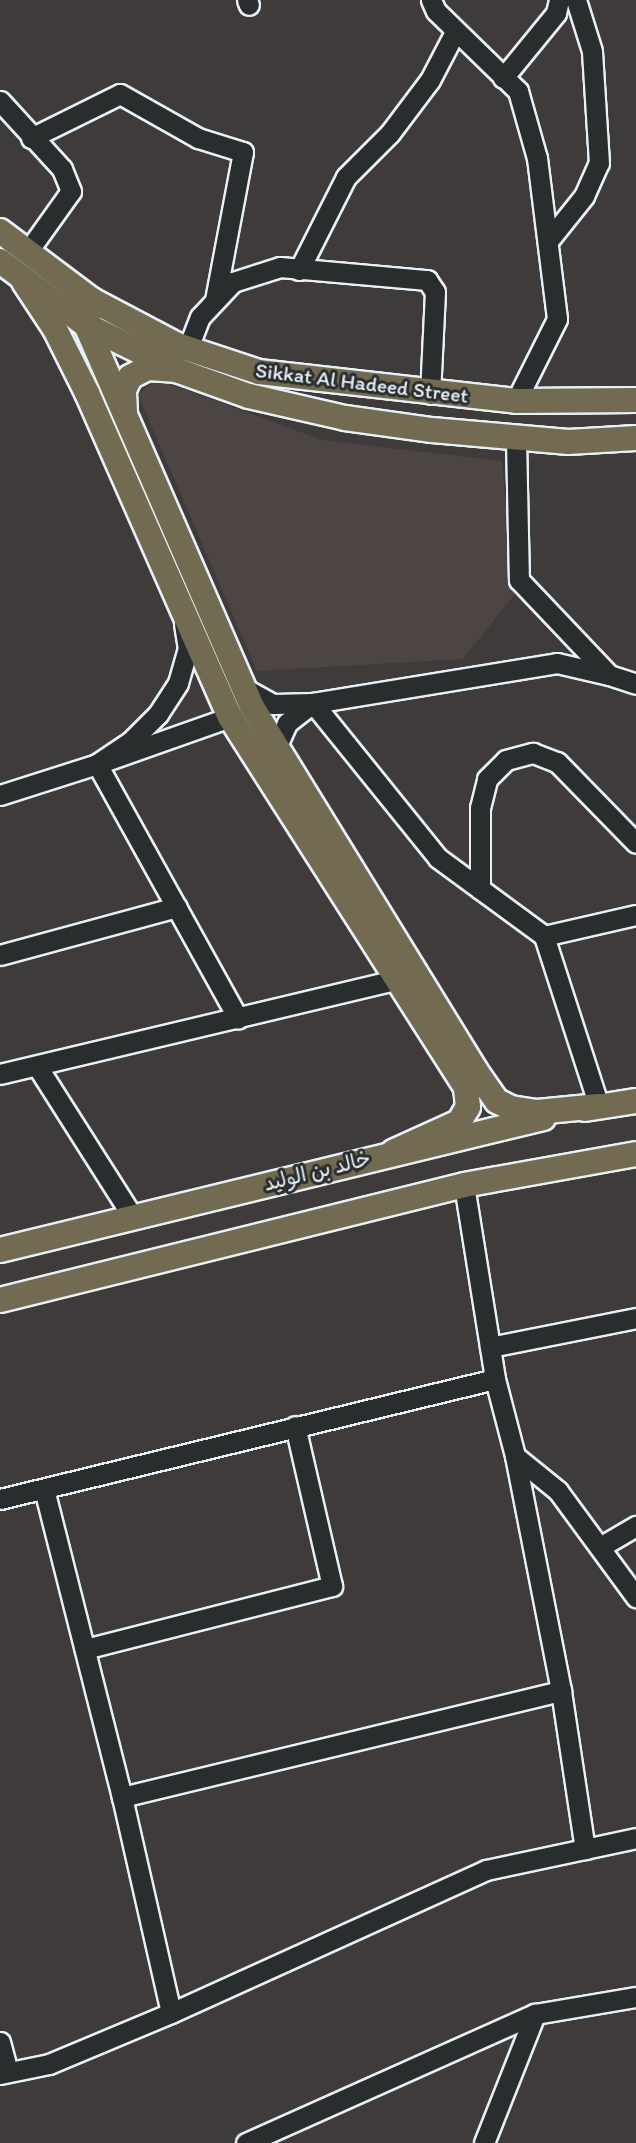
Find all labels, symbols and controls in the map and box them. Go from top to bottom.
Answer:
street label: Sikkat Al Hadeed Street [254,357,470,409]
street label: خالد بن الوليد [261,1146,373,1196]

